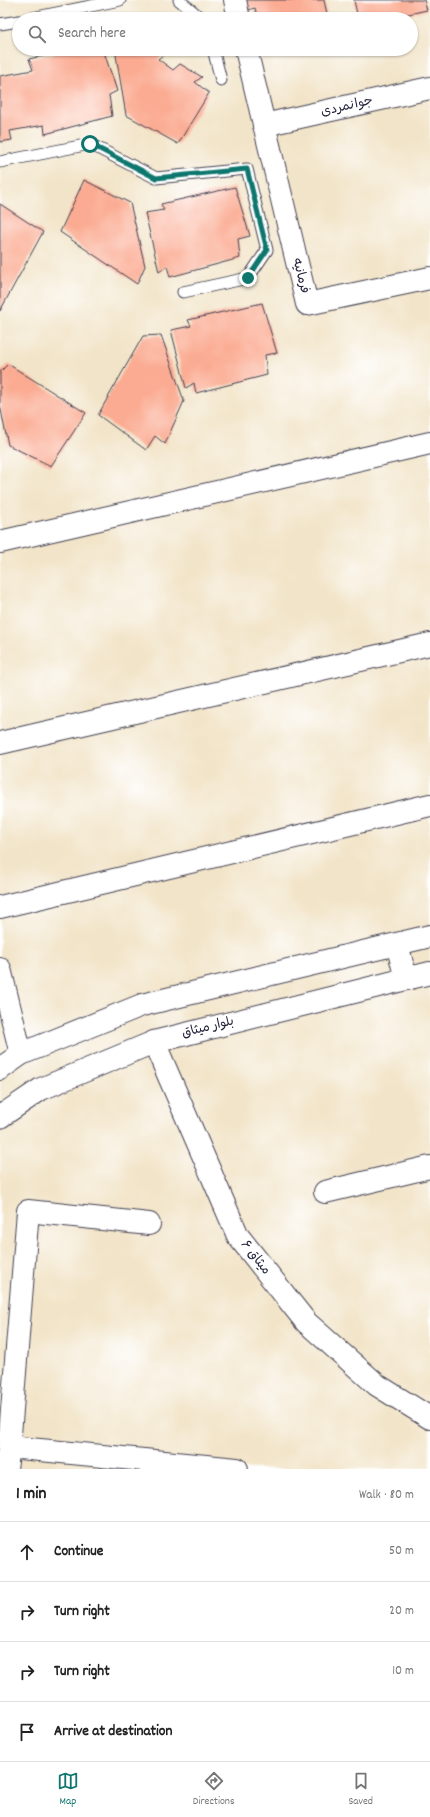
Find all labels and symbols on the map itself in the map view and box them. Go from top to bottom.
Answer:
street label: جوانمردی [319,92,375,122]
route start [81,135,99,153]
street label: فرمانیه [286,256,314,296]
route end [239,269,257,287]
street label: بلوار میثاق [180,1012,236,1044]
street label: میثاق ۶ [235,1237,275,1279]

